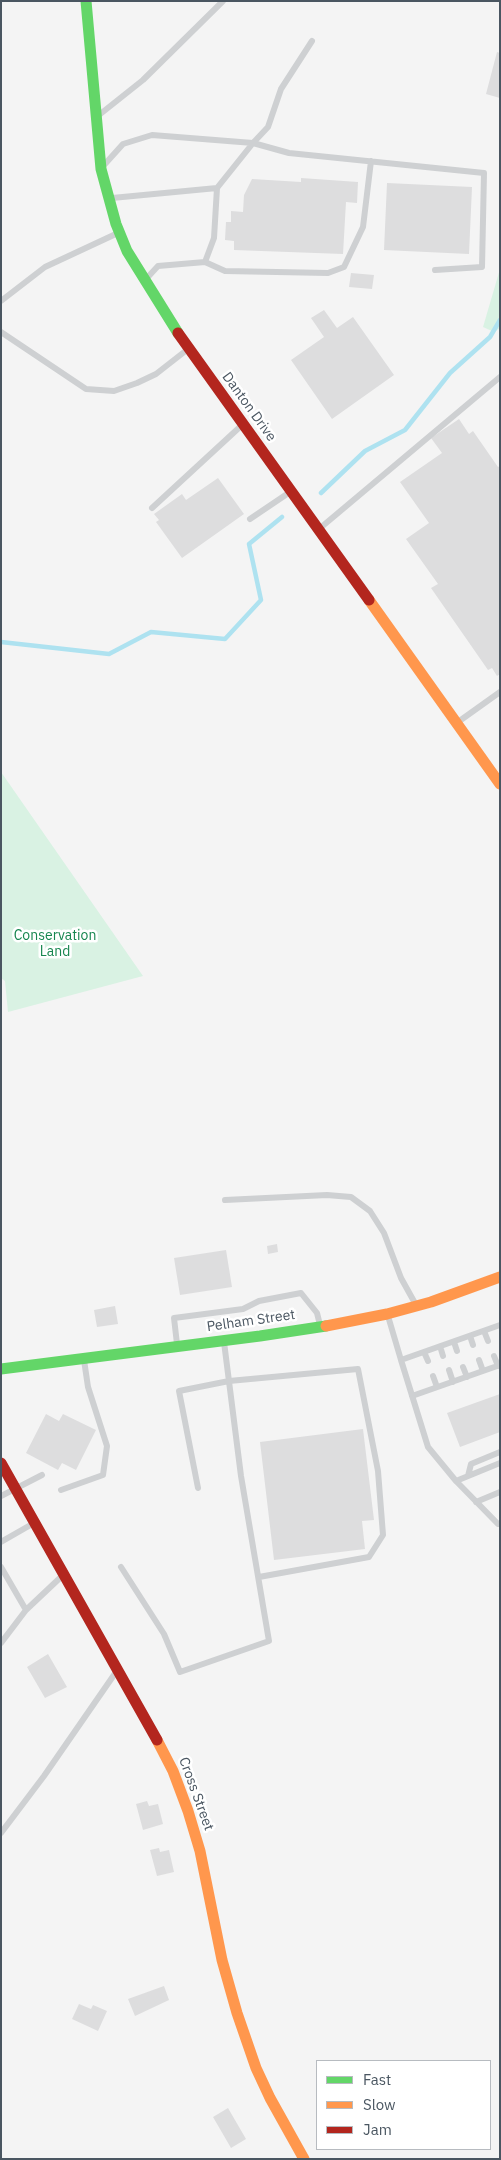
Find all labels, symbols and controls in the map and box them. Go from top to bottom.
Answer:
street label: Danton Drive [218,369,280,445]
park label: Conservation Land [14,928,96,960]
street label: Pelham Street [206,1306,296,1336]
street label: Cross Street [175,1755,217,1833]
legend [316,2060,491,2150]
text: Fast [363,2070,391,2089]
text: Slow [363,2095,396,2114]
text: Jam [363,2120,392,2139]

